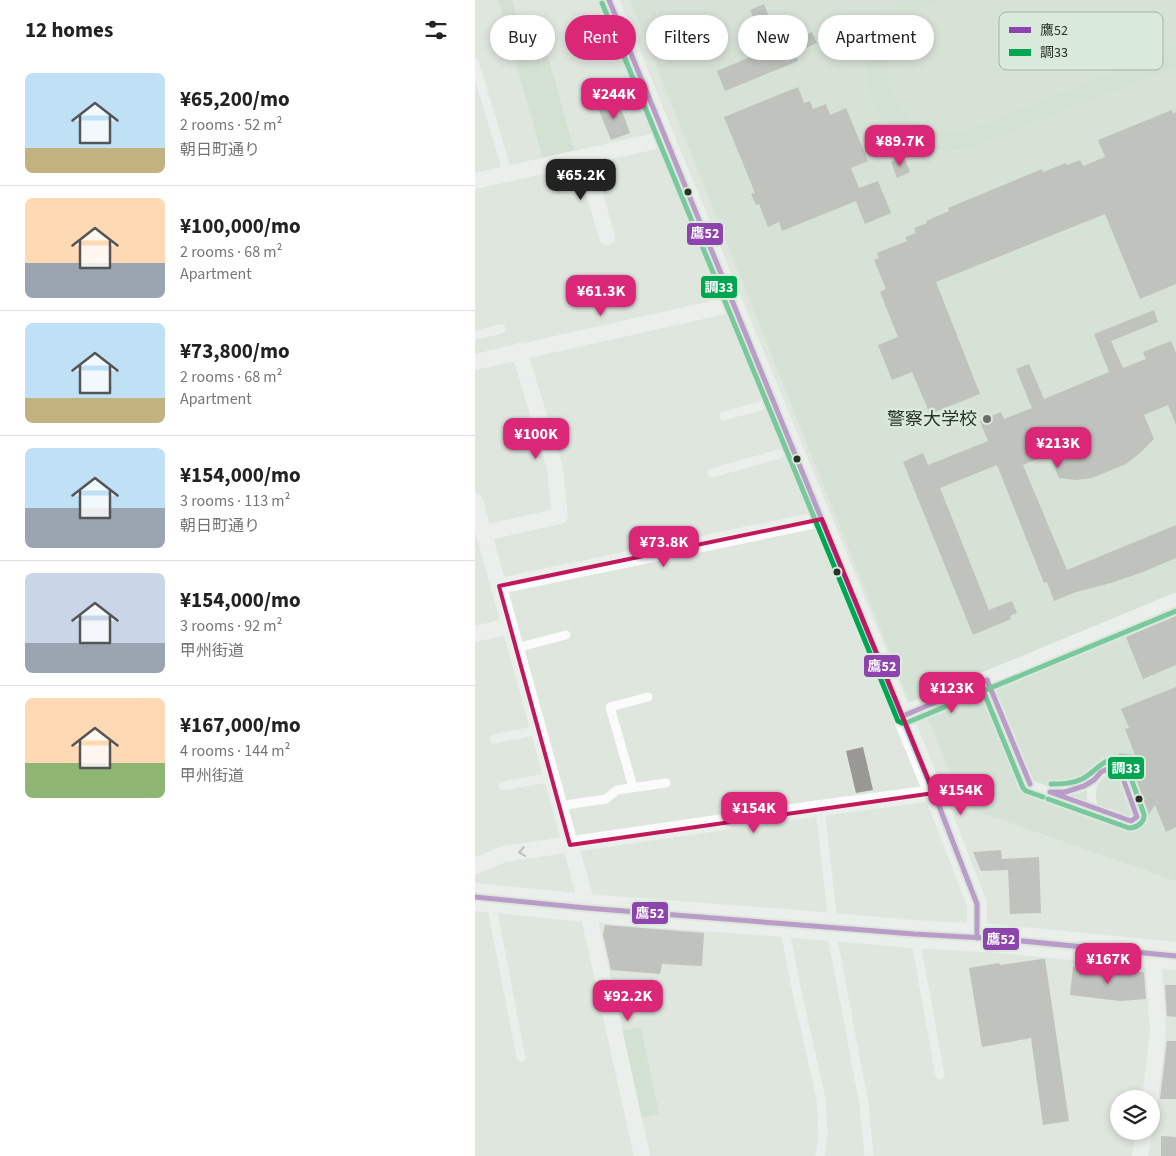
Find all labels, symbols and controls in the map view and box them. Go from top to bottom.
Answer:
legend [999,12,1163,70]
text: 12 homes [25,15,113,45]
chip: Buy [490,15,555,60]
chip: Rent [565,15,636,60]
chip: Filters [646,15,728,60]
chip: New [738,15,808,60]
chip: Apartment [818,15,934,60]
icon: filters [422,16,450,44]
text: 鷹52 [1040,21,1068,41]
text: 調33 [1040,43,1068,63]
pin: ¥244K [579,78,649,120]
text: ¥244K [592,83,636,105]
text: ¥65,200/mo [180,84,290,114]
icon: home [65,93,125,153]
text: 2 rooms · 52 m² [180,114,282,136]
pin: ¥89.7K [859,124,941,167]
text: ¥89.7K [876,130,924,152]
text: 朝日町通り [180,139,260,161]
pin: ¥65.2K [540,158,622,201]
text: ¥65.2K [557,164,605,186]
unlabelled marker [683,187,693,197]
text: ¥100,000/mo [180,211,301,241]
icon: home [65,218,125,278]
line badge: 鷹52 [686,222,724,246]
text: 鷹52 [691,224,719,244]
text: 2 rooms · 68 m² [180,241,282,263]
text: Apartment [180,263,252,285]
pin: ¥61.3K [560,274,642,317]
line badge: 調33 [700,275,738,299]
text: 調33 [705,278,733,298]
text: ¥61.3K [577,280,625,302]
text: ¥73,800/mo [180,336,290,366]
icon: home [65,343,125,403]
text: 2 rooms · 68 m² [180,366,282,388]
text: Apartment [180,388,252,410]
place label: 警察大学校 [887,407,977,432]
marker: 警察大学校 [981,413,993,425]
pin: ¥100K [501,418,571,460]
text: ¥100K [514,423,558,445]
pin: ¥213K [1023,426,1093,469]
text: ¥213K [1036,432,1080,454]
unlabelled marker [792,454,802,464]
text: ¥154,000/mo [180,460,301,490]
icon: home [65,468,125,528]
text: 3 rooms · 113 m² [180,490,290,512]
text: 朝日町通り [180,515,260,537]
pin: ¥73.8K [623,526,705,568]
text: ¥73.8K [640,531,688,553]
unlabelled marker [832,567,842,577]
text: ¥154,000/mo [180,585,301,615]
icon: home [65,593,125,653]
text: 3 rooms · 92 m² [180,615,282,637]
text: 甲州街道 [180,640,244,662]
line badge: 鷹52 [863,654,901,678]
text: 鷹52 [868,657,896,677]
pin: ¥123K [917,672,987,714]
text: ¥123K [930,677,974,699]
text: ¥167,000/mo [180,710,301,740]
icon: home [65,718,125,778]
text: 4 rooms · 144 m² [180,740,290,762]
line badge: 調33 [1107,756,1145,780]
text: 調33 [1112,759,1140,779]
text: 甲州街道 [180,765,244,787]
pin: ¥154K [926,774,996,816]
text: ¥154K [939,779,983,801]
pin: ¥154K [719,792,789,834]
unlabelled marker [1134,794,1144,804]
text: ¥154K [732,797,776,819]
one-way arrow [517,846,526,856]
line badge: 鷹52 [631,901,669,925]
text: 鷹52 [636,904,664,924]
line badge: 鷹52 [982,927,1020,951]
text: 鷹52 [987,930,1015,950]
pin: ¥167K [1073,942,1143,985]
text: ¥167K [1086,948,1130,970]
pin: ¥92.2K [587,980,669,1022]
text: ¥92.2K [604,985,652,1007]
map controls [1110,1090,1160,1140]
button: layers [1110,1090,1160,1140]

